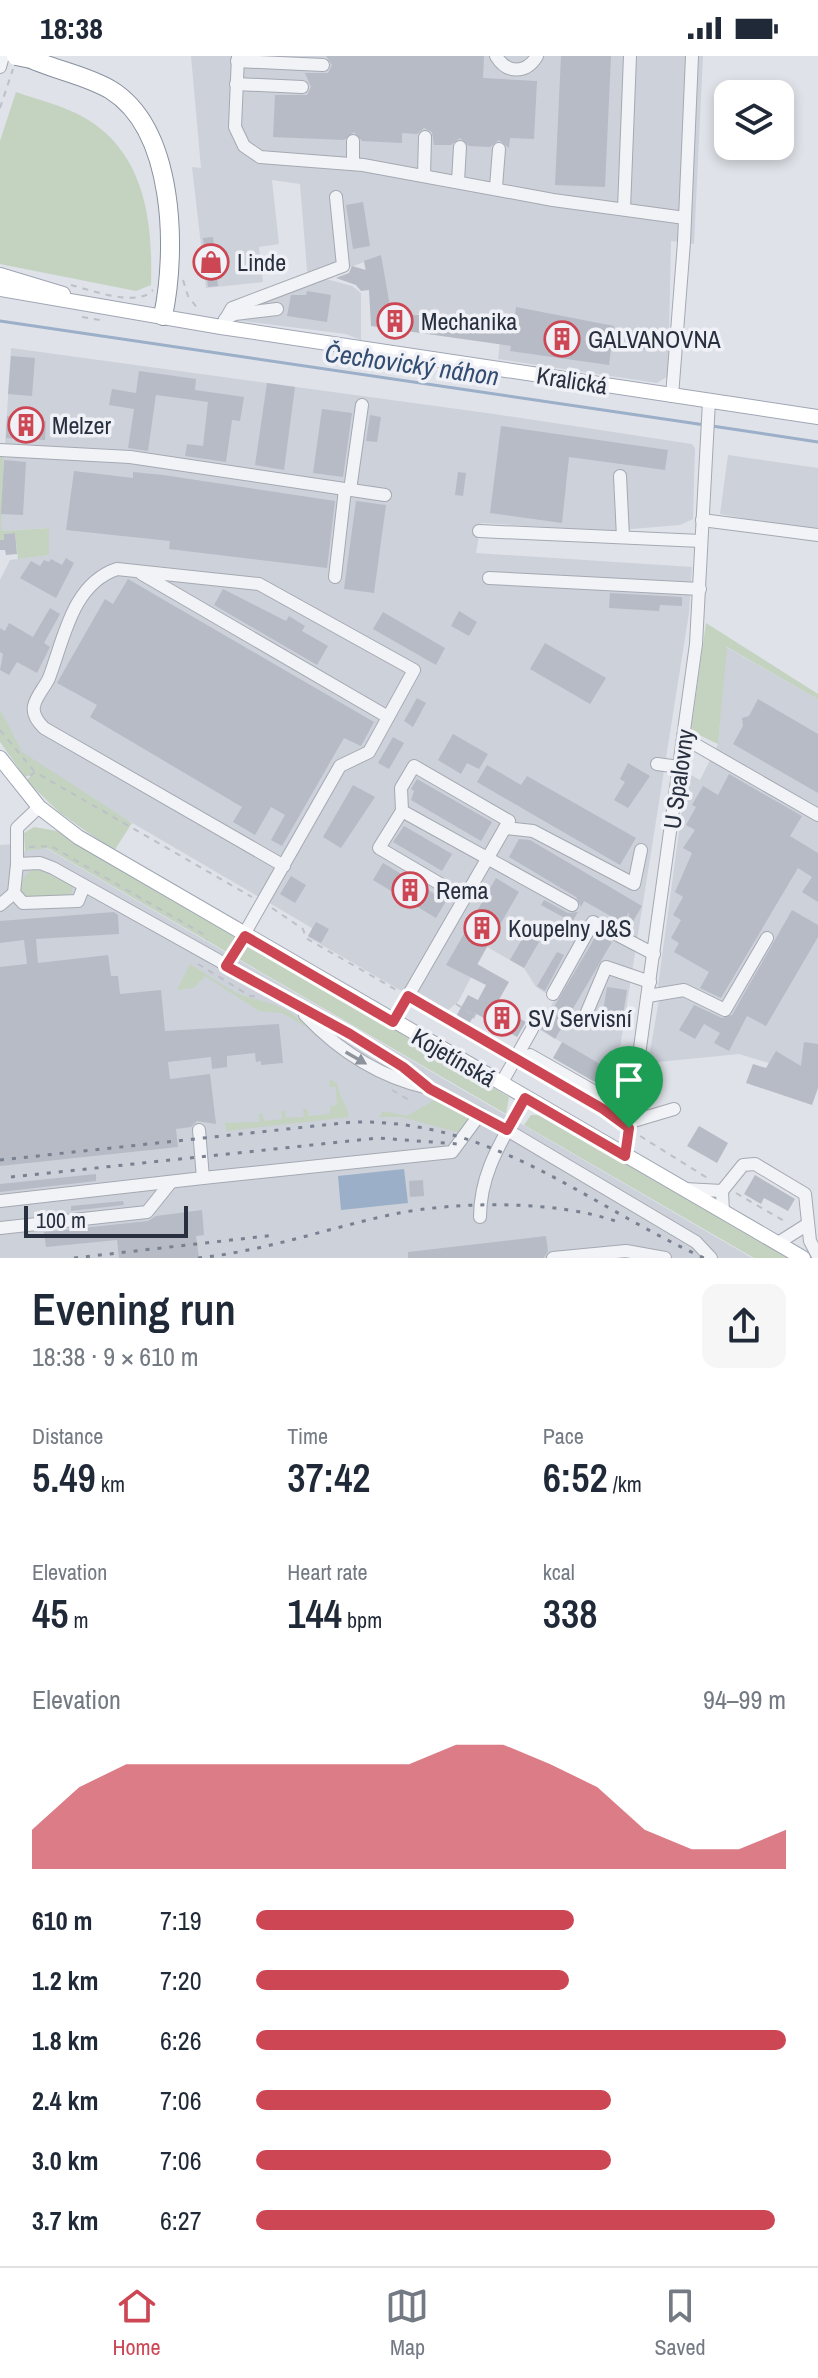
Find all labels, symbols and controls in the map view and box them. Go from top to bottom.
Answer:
text: 18:38 [40,8,103,48]
map controls [714,80,794,160]
button: layers [714,80,794,160]
shop icon: Linde [192,243,230,281]
place label: Linde [237,246,286,278]
building icon: Mechanika [376,302,414,340]
place label: Mechanika [421,305,517,337]
building icon: GALVANOVNA [543,320,581,358]
place label: GALVANOVNA [588,323,722,355]
water label: Čechovický náhon [323,334,501,394]
street label: Kralická [534,359,610,401]
building icon: Melzer [7,406,45,444]
place label: Melzer [52,409,111,441]
street label: U Spalovny [655,727,701,831]
building icon: Rema [391,871,429,909]
place label: Rema [436,874,489,906]
building icon: Koupelny J&S [463,909,501,947]
place label: Koupelny J&S [508,912,632,944]
building icon: SV Servisní [483,999,521,1037]
place label: SV Servisní [528,1002,632,1034]
street label: Kojetínská [406,1020,502,1094]
pin [595,1046,663,1128]
one-way arrow [345,1051,367,1065]
icon: arrive [607,1058,651,1102]
scale bar [24,1202,188,1238]
text: 100 m [36,1205,86,1235]
text: Evening run [32,1279,236,1339]
button: share [702,1284,786,1368]
text: 18:38 · 9 × 610 m [32,1339,199,1374]
text: Distance [32,1421,103,1451]
text: Time [287,1421,328,1451]
text: Pace [543,1421,584,1451]
text: 5.49 [32,1451,96,1504]
text: 37:42 [287,1451,371,1504]
text: 6:52 [543,1451,608,1504]
text: km [96,1469,125,1499]
text: /km [608,1469,642,1499]
text: Elevation [32,1557,107,1587]
text: Heart rate [287,1557,368,1587]
text: kcal [543,1557,575,1587]
text: 45 [32,1587,68,1640]
text: 144 [287,1587,342,1640]
text: 338 [543,1587,597,1640]
text: m [68,1605,89,1635]
text: bpm [342,1605,382,1635]
text: Elevation [32,1682,121,1717]
text: 94–99 m [703,1682,786,1717]
text: 610 m [32,1903,92,1938]
text: 7:19 [160,1903,202,1938]
text: 1.2 km [32,1963,98,1998]
text: 7:20 [160,1963,202,1998]
text: 1.8 km [32,2023,98,2058]
text: 6:26 [160,2023,202,2058]
text: 2.4 km [32,2083,98,2118]
text: 7:06 [160,2083,202,2118]
text: 3.0 km [32,2143,98,2178]
text: 7:06 [160,2143,202,2178]
text: 3.7 km [32,2203,98,2238]
text: 6:27 [160,2203,202,2238]
tab: Home [112,2284,161,2362]
tab: Map [385,2284,429,2362]
tab: Saved [654,2284,706,2362]

